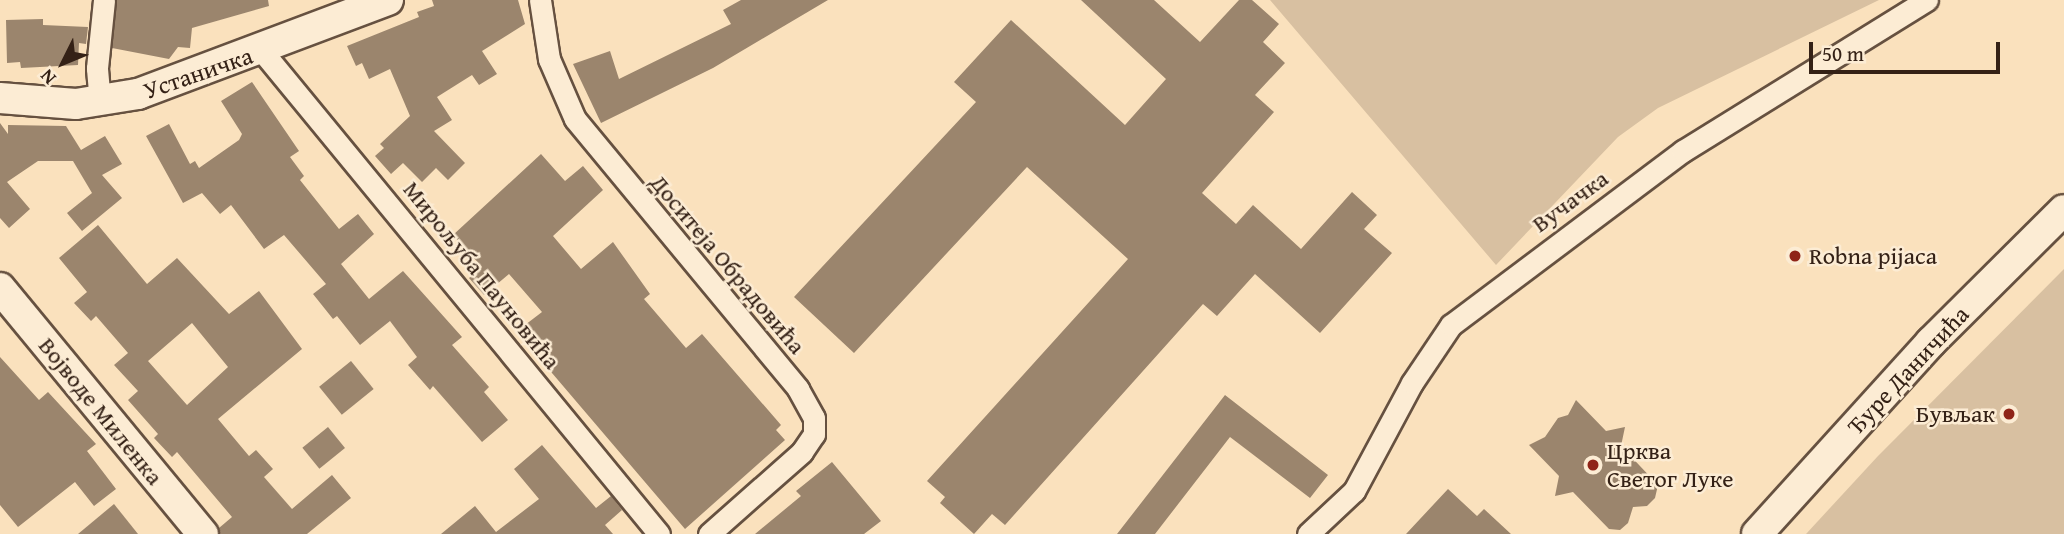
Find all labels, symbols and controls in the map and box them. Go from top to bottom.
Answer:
north arrow [28,28,98,98]
scale bar [1812,28,2003,72]
text: 50 m [1822,38,1864,69]
street label: Устаничка [140,41,256,105]
text: N [33,63,62,92]
street label: Вучачка [1526,164,1614,238]
street label: Доситеја Обрадовића [644,168,812,360]
street label: Мирољуба Пауновића [397,175,567,375]
place label: Robna pijaca [1809,242,1937,270]
marker: Robna pijaca [1787,248,1803,264]
street label: Ђуре Даничића [1841,300,1975,440]
street label: Војводе Миленка [33,331,169,491]
place label: Бувљак [1916,400,1995,428]
marker: Бувљак [2001,406,2017,422]
place label: Црква Светог Луке [1607,437,1734,493]
marker: Црква Светог Луке [1585,457,1601,473]

